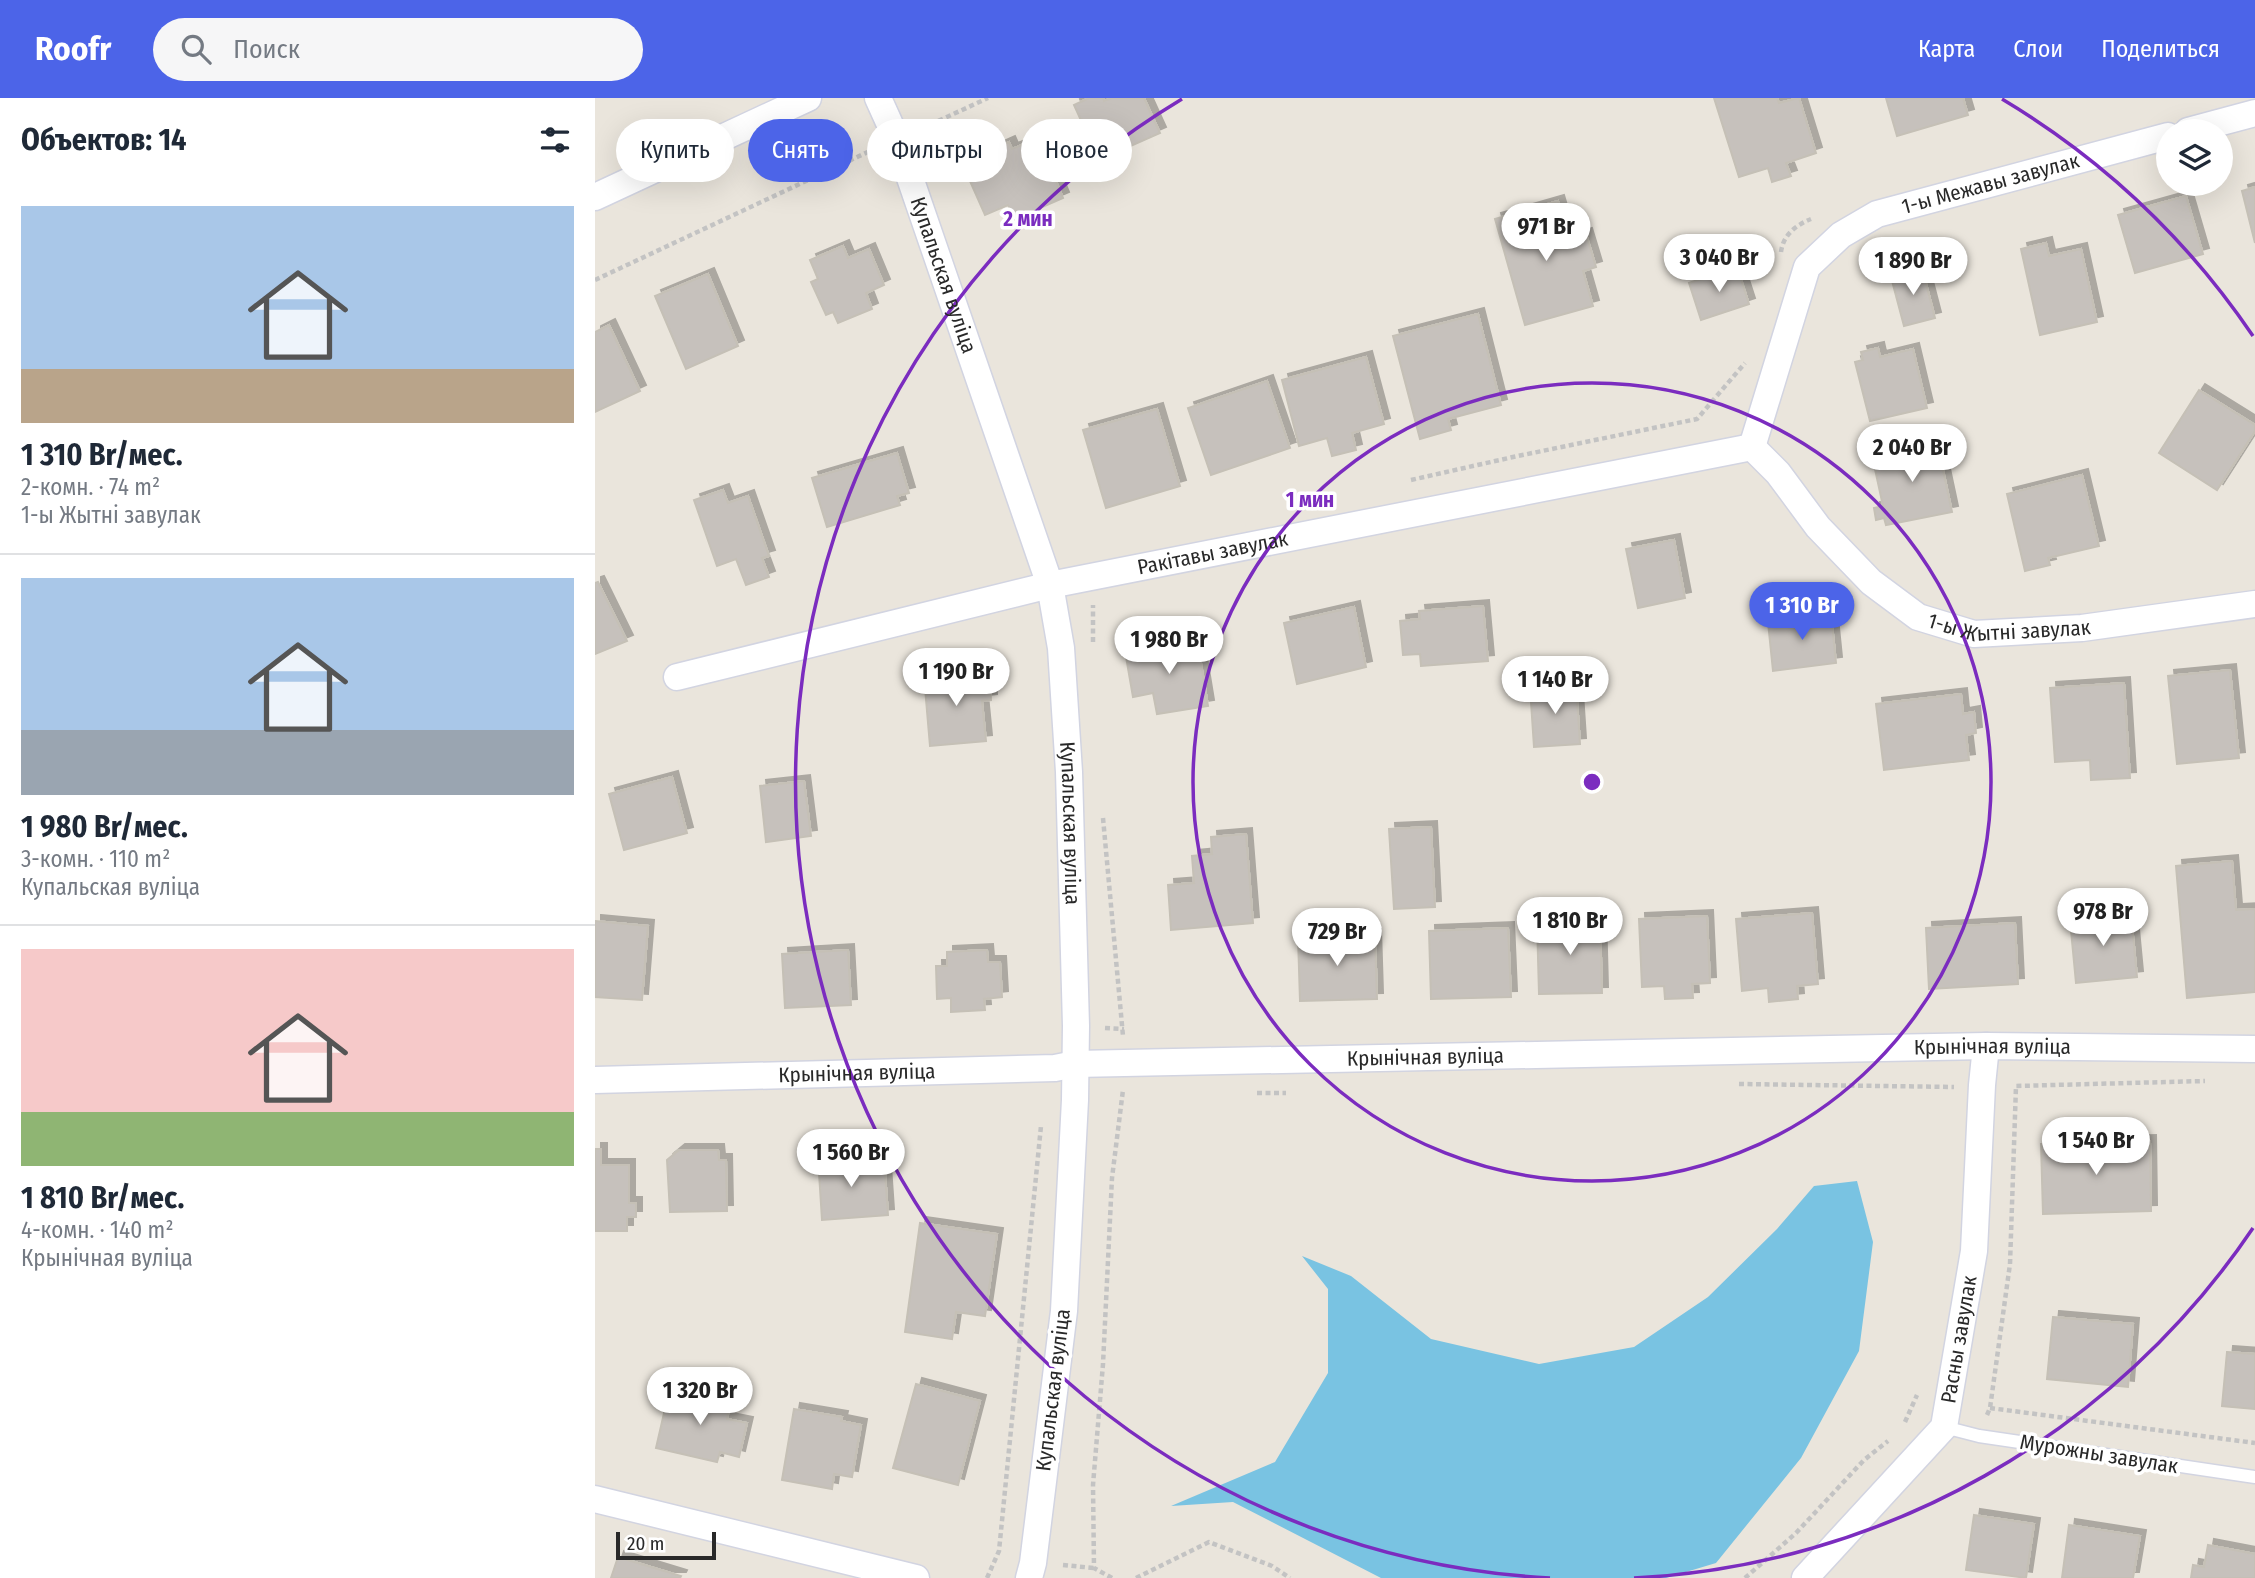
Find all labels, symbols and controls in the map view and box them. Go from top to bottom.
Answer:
search box [153,18,643,81]
text: Roofr [35,29,111,69]
icon: search [177,30,215,68]
text: Поиск [233,34,300,65]
text: Карта [1918,35,1975,63]
text: Слои [2013,35,2063,63]
text: Поделиться [2101,35,2220,63]
chip: Купить [616,119,734,182]
chip: Снять [748,119,853,182]
chip: Фильтры [867,119,1007,182]
chip: Новое [1021,119,1132,182]
map controls [2156,119,2233,196]
button: layers [2156,119,2233,196]
icon: filters [536,121,574,159]
text: Объектов: 14 [21,122,187,158]
street label: 1-ы Межавы завулак [1899,147,2082,220]
street label: Купальская вуліца [905,194,982,357]
pin: 971 Br [1489,204,1603,263]
text: 2 мин [1002,206,1053,232]
text: 971 Br [1517,212,1575,240]
pin: 3 040 Br [1647,234,1791,294]
pin: 1 890 Br [1841,238,1985,297]
text: 3 040 Br [1680,243,1758,271]
text: 1 890 Br [1875,246,1951,274]
icon: home [235,252,361,378]
pin: 2 040 Br [1840,424,1984,484]
text: 2 040 Br [1873,433,1951,461]
text: 1 310 Br/мес. [21,437,183,473]
text: 2-комн. · 74 m² [21,473,160,501]
text: 1 мин [1286,487,1334,513]
text: 1-ы Жытні завулак [21,501,201,529]
street label: Ракітавы завулак [1135,526,1290,581]
pin: 1 310 Br [1730,582,1874,642]
text: 1 310 Br [1765,591,1839,619]
street label: 1-ы Жытні завулак [1925,608,2092,647]
pin: 1 980 Br [1097,616,1241,676]
icon: home [235,624,361,750]
text: 1 980 Br [1130,625,1208,653]
pin: 1 190 Br [884,648,1028,708]
pin: 1 140 Br [1483,656,1627,716]
text: 1 190 Br [919,657,993,685]
text: 1 140 Br [1518,665,1592,693]
street label: Купальская вуліца [1054,741,1086,905]
centre of rings [1580,770,1604,794]
text: 1 980 Br/мес. [21,809,188,845]
text: 3-комн. · 110 m² [21,845,170,873]
text: Купальская вуліца [21,873,200,901]
pin: 978 Br [2046,888,2160,948]
text: 978 Br [2073,897,2133,925]
pin: 1 810 Br [1498,898,1642,957]
text: 1 810 Br [1533,906,1607,934]
pin: 729 Br [1280,908,1394,968]
text: 729 Br [1308,917,1366,945]
icon: home [235,995,361,1121]
street label: Крынічная вуліца [1914,1033,2071,1060]
street label: Крынічная вуліца [1347,1043,1504,1072]
street label: Крынічная вуліца [778,1058,936,1088]
pin: 1 540 Br [2024,1118,2168,1177]
text: 1 540 Br [2058,1126,2134,1154]
pin: 1 560 Br [779,1130,923,1189]
text: 1 560 Br [813,1138,889,1166]
text: 1 810 Br/мес. [21,1180,184,1216]
text: 4-комн. · 140 m² [21,1216,174,1244]
text: Крынічная вуліца [21,1244,193,1272]
street label: Расны завулак [1935,1274,1983,1405]
street label: Купальская вуліца [1030,1307,1076,1473]
pin: 1 320 Br [628,1368,772,1427]
text: 1 320 Br [663,1376,737,1404]
street label: Мурожны завулак [2018,1429,2180,1479]
scale bar [616,1529,716,1561]
text: 20 m [627,1532,664,1555]

